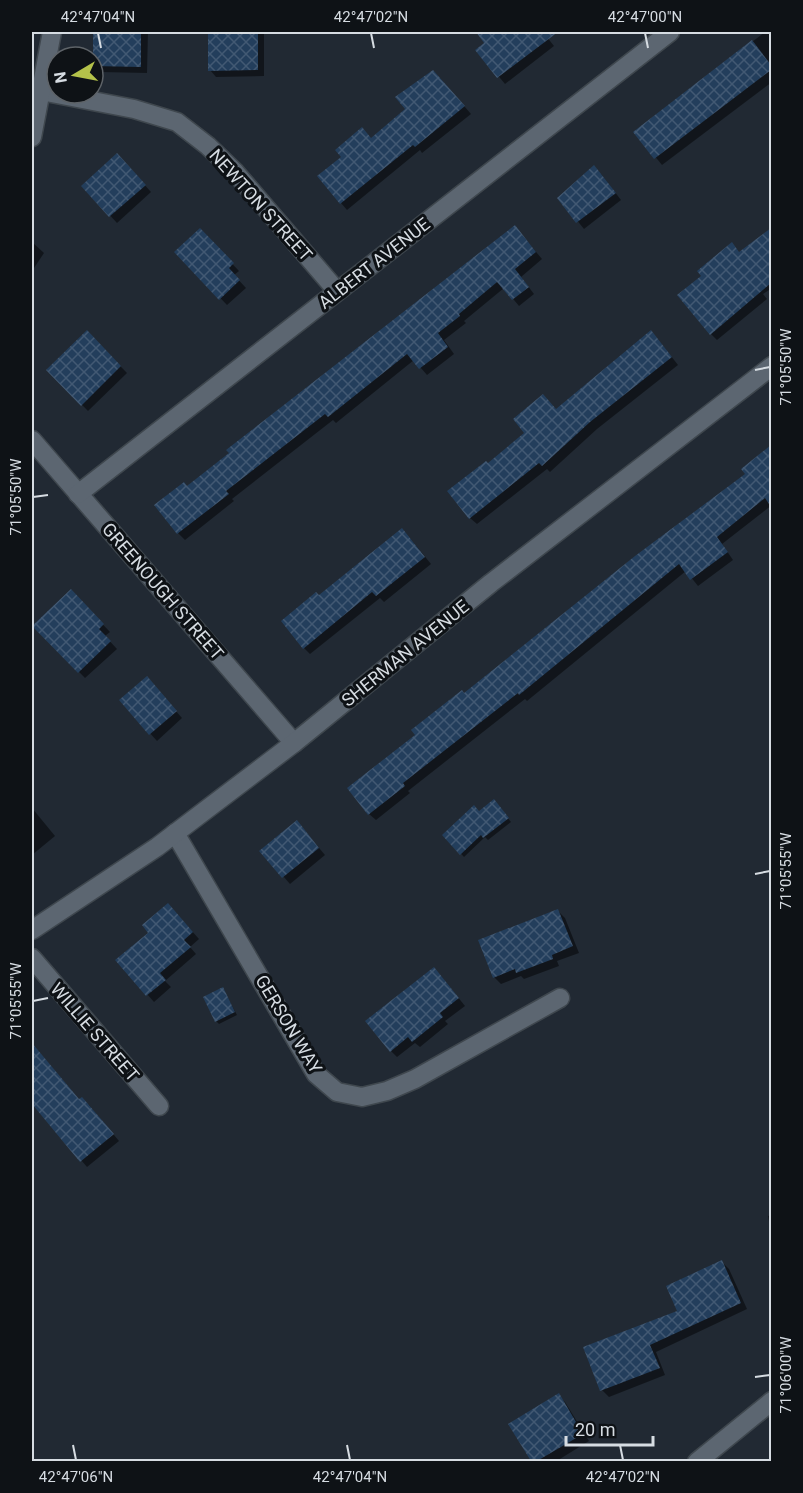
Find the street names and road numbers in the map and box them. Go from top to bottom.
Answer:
street label: NEWTON STREET [205,145,317,265]
street label: ALBERT AVENUE [314,213,434,313]
street label: GREENOUGH STREET [98,518,228,664]
street label: SHERMAN AVENUE [337,595,473,711]
street label: GERSON WAY [251,971,327,1077]
street label: WILLIE STREET [46,978,144,1086]

